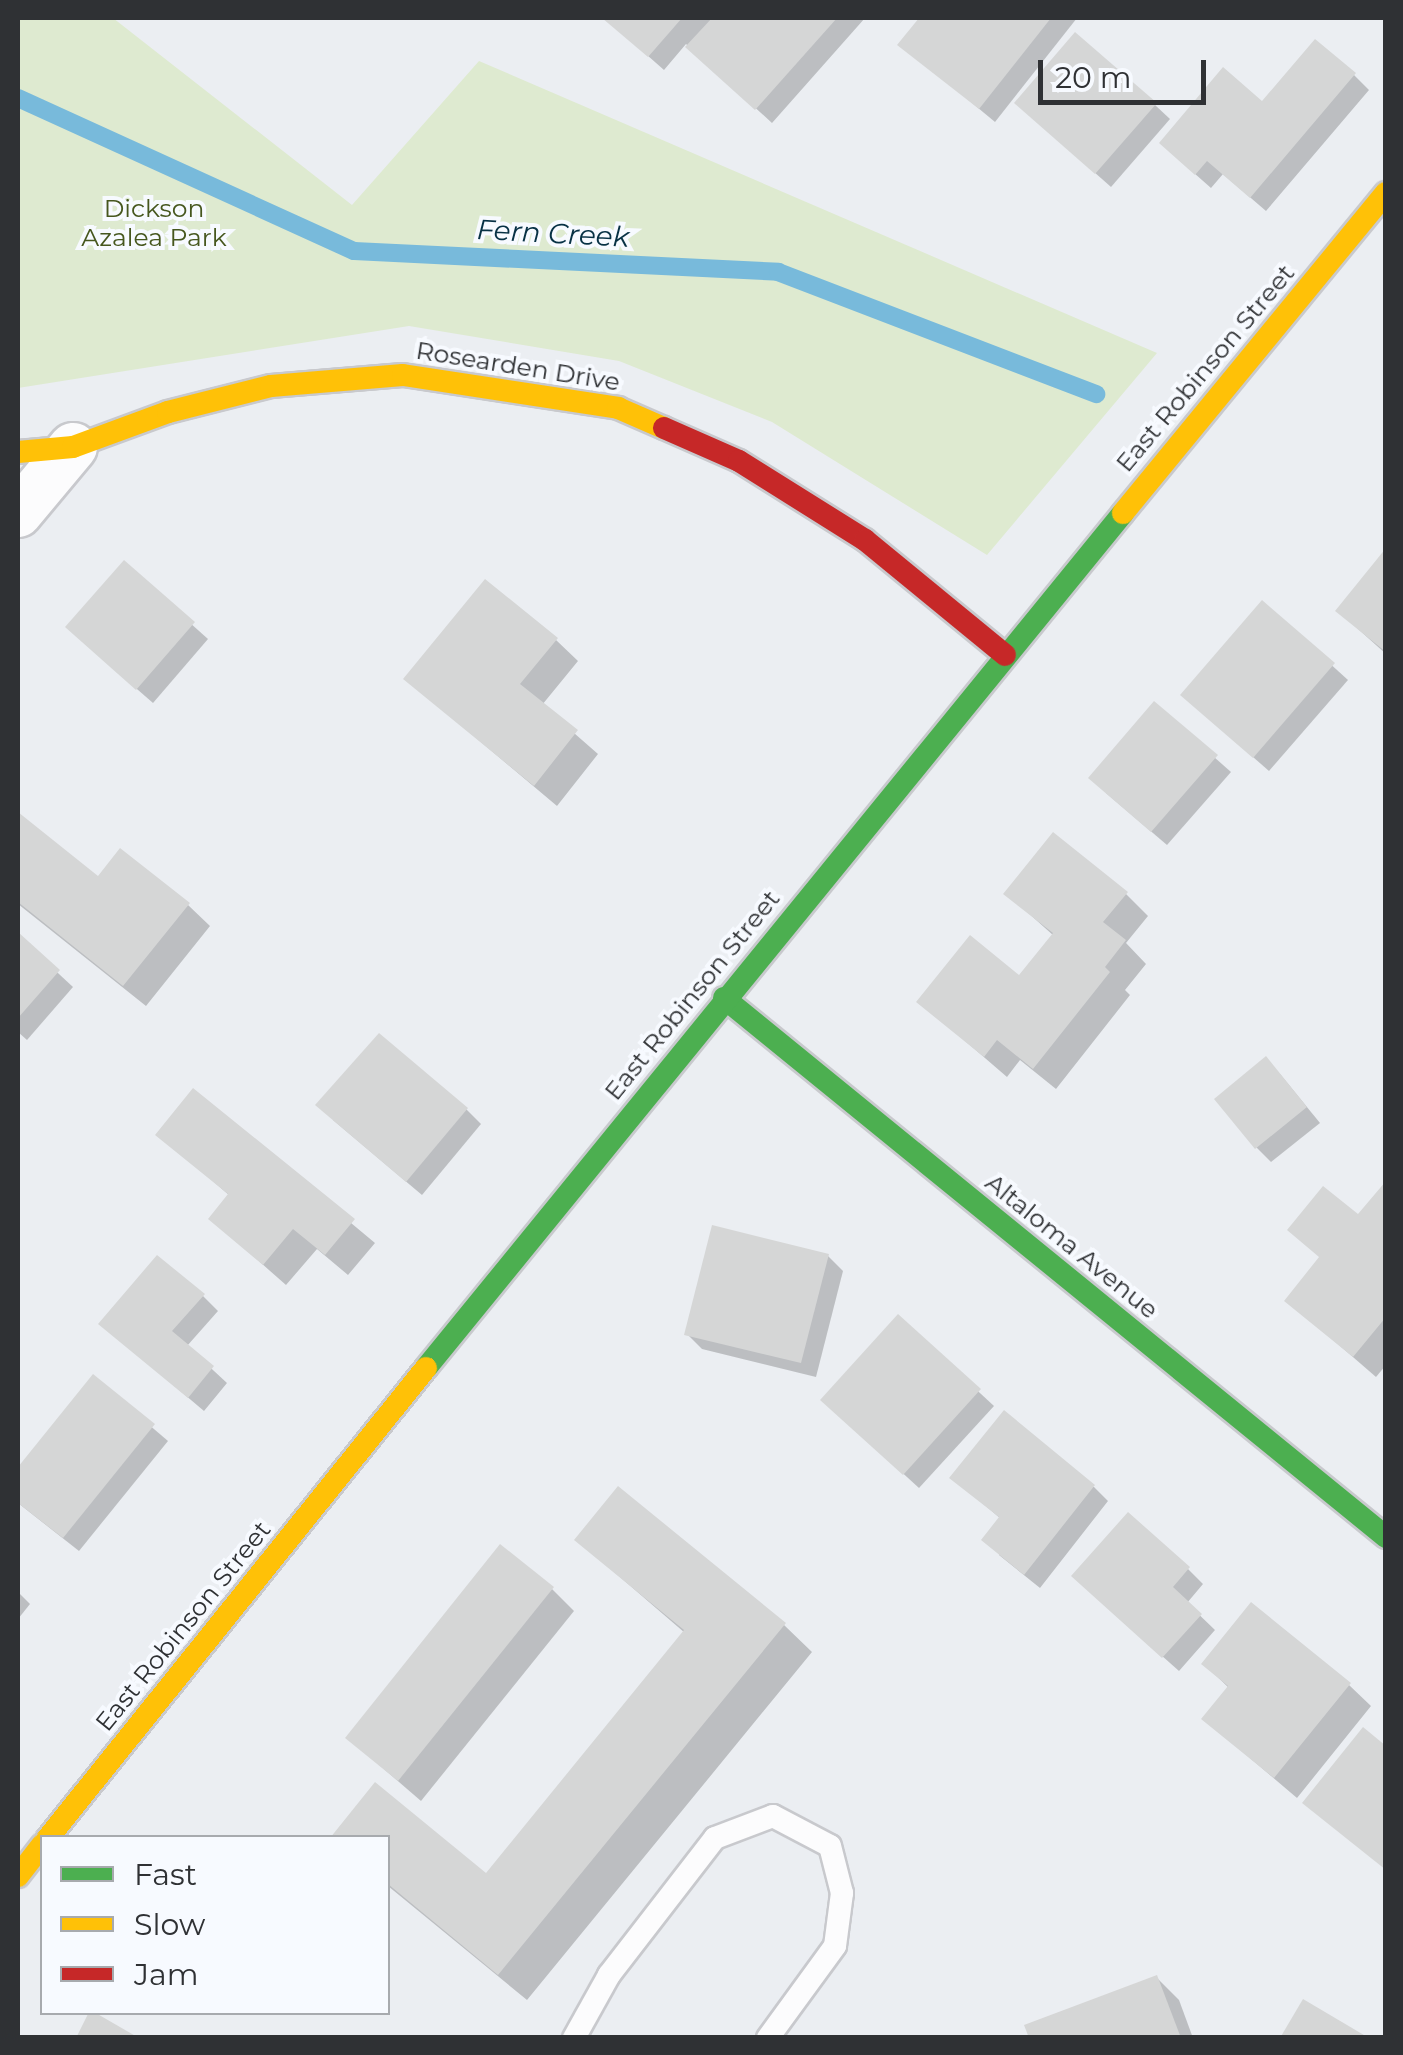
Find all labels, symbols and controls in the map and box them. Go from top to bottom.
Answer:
scale bar [1043,40,1210,102]
text: 20 m [1055,59,1132,96]
park label: Dickson Azalea Park [81,194,227,253]
water label: Fern Creek [476,212,630,254]
street label: East Robinson Street [1109,258,1301,478]
street label: Rosearden Drive [414,335,622,397]
street label: East Robinson Street [598,884,786,1106]
street label: Altaloma Avenue [980,1167,1164,1325]
street label: East Robinson Street [89,1515,277,1737]
legend [40,1835,390,2015]
text: Fast [134,1856,197,1893]
text: Slow [134,1906,205,1943]
text: Jam [134,1956,199,1993]

